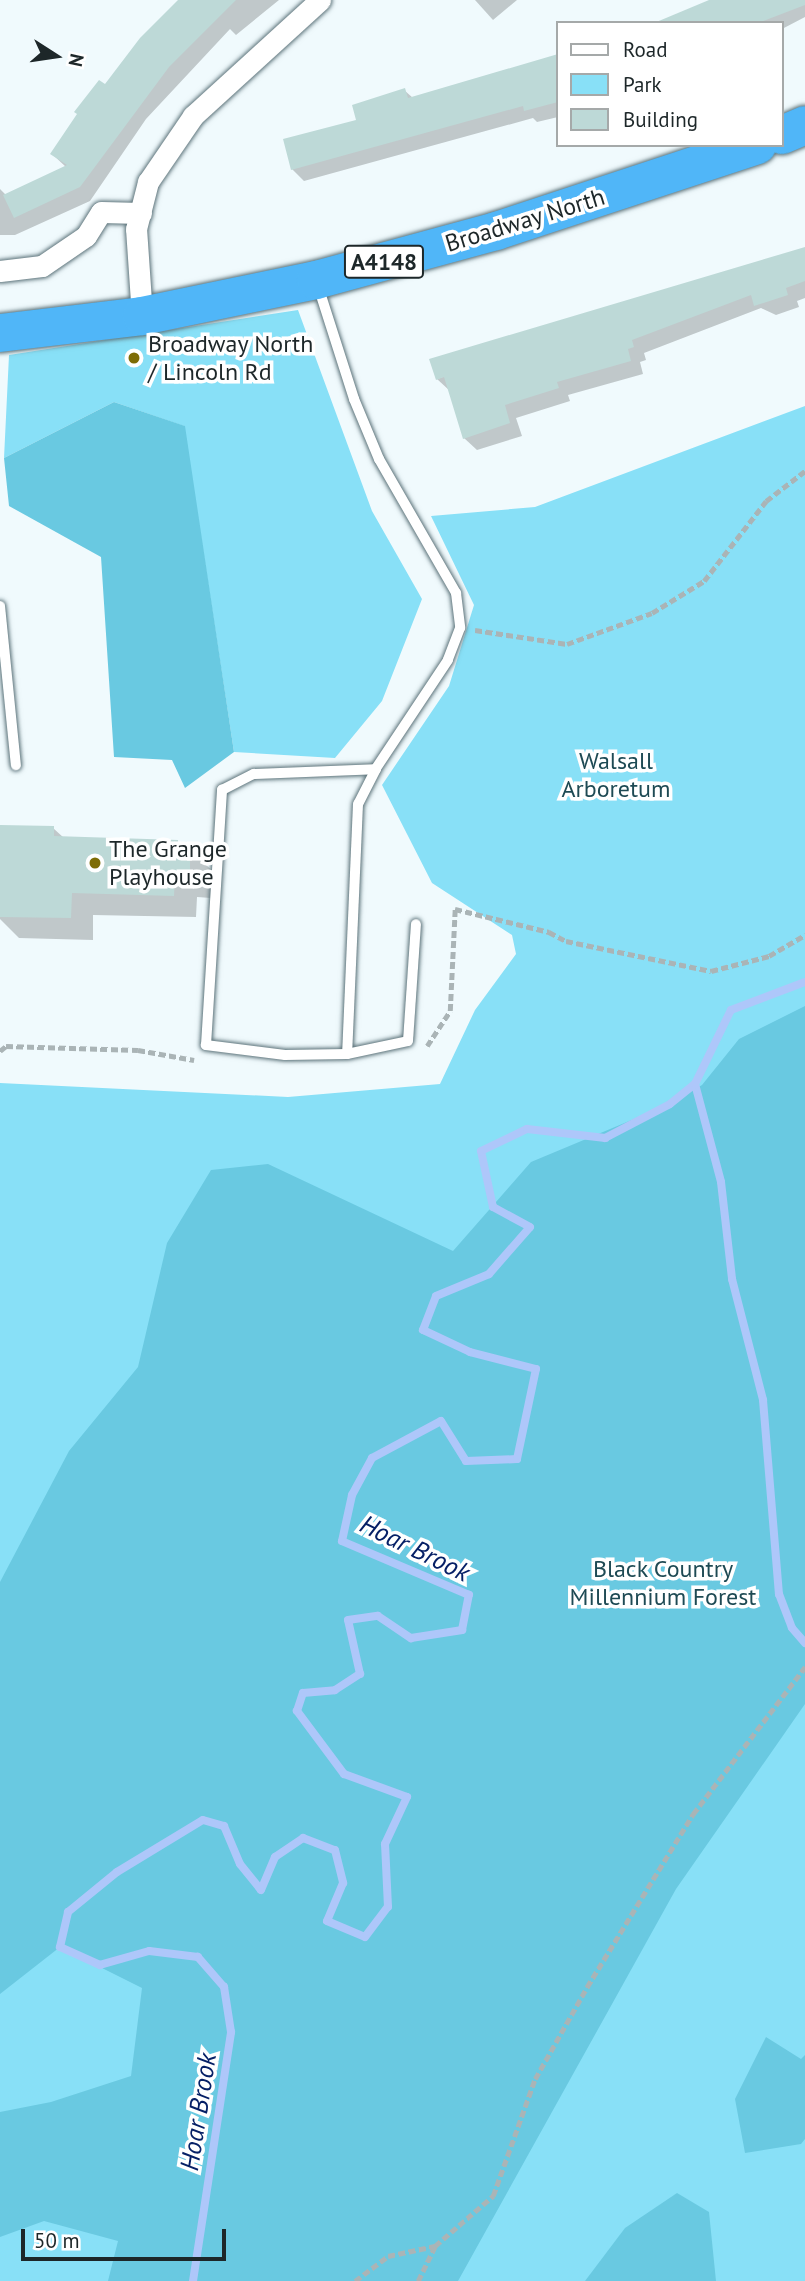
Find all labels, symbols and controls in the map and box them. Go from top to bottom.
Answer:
north arrow [21,21,91,91]
legend [556,21,784,147]
text: Road [623,36,667,63]
text: N [64,52,90,69]
text: Park [623,71,662,98]
text: Building [623,106,698,133]
street label: Broadway North [441,182,609,258]
road number: A4148 [344,243,424,282]
place label: Broadway North / Lincoln Rd [148,330,314,386]
marker: Broadway North / Lincoln Rd [126,350,142,366]
park label: Walsall Arboretum [562,747,670,803]
place label: The Grange Playhouse [109,835,227,891]
marker: The Grange Playhouse [87,855,103,871]
water label: Hoar Brook [355,1508,475,1588]
park label: Black Country Millennium Forest [569,1555,757,1611]
water label: Hoar Brook [173,2051,223,2173]
scale bar [24,2214,229,2258]
text: 50 m [34,2227,80,2254]

